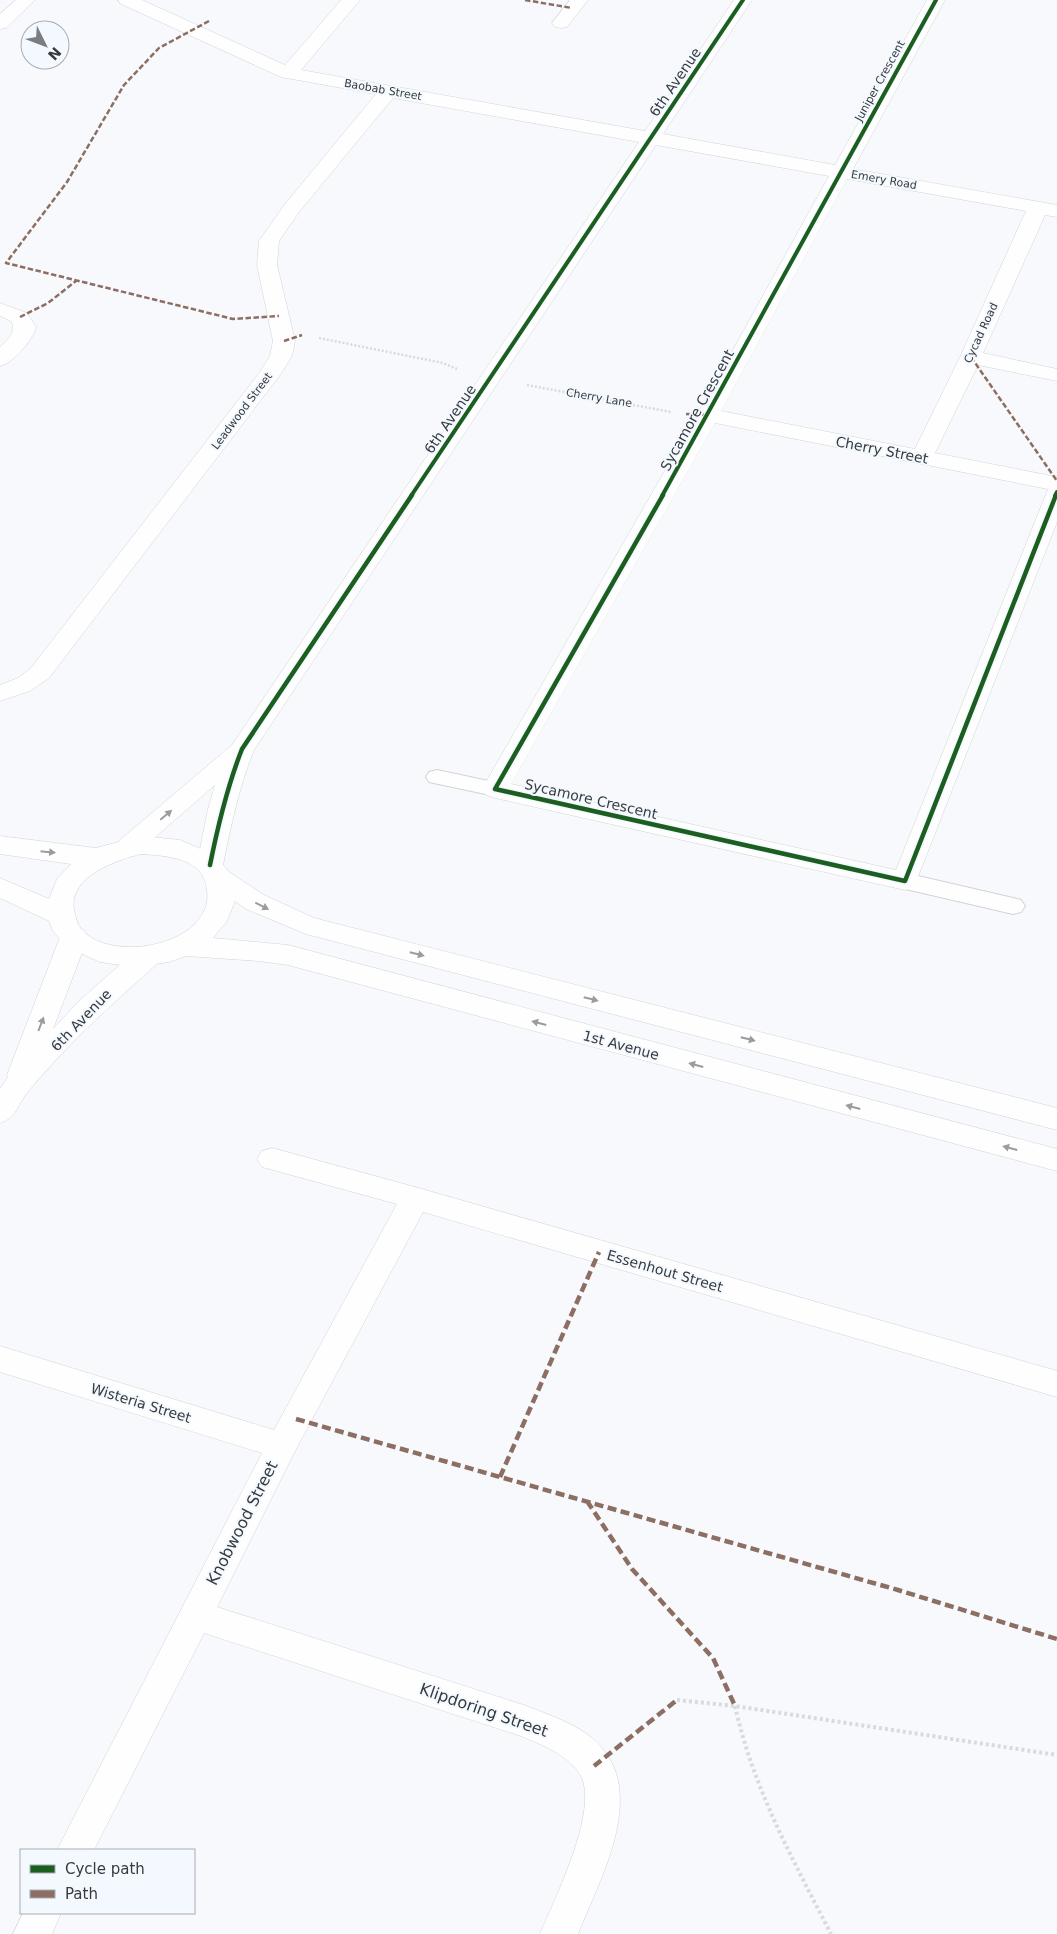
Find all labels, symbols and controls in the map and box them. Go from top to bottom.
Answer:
north arrow [20,20,70,70]
street label: Juniper Crescent [852,38,908,125]
text: N [45,44,65,63]
street label: 6th Avenue [646,44,704,120]
street label: Baobab Street [343,77,424,103]
street label: Emery Road [850,168,918,192]
street label: Cycad Road [961,301,1001,365]
street label: Sycamore Crescent [657,346,737,473]
street label: Leadwood Street [209,369,276,452]
street label: 6th Avenue [421,381,479,457]
street label: Cherry Lane [565,386,633,410]
street label: Cherry Street [834,433,930,467]
street label: Sycamore Crescent [523,776,660,822]
one-way arrow [159,809,172,820]
one-way arrow [40,848,56,856]
one-way arrow [255,902,269,910]
one-way arrow [409,950,424,958]
street label: 6th Avenue [48,986,114,1054]
one-way arrow [583,995,598,1003]
one-way arrow [38,1016,45,1031]
one-way arrow [531,1019,546,1027]
street label: 1st Avenue [581,1027,661,1063]
one-way arrow [741,1036,756,1044]
one-way arrow [688,1061,703,1069]
one-way arrow [845,1103,860,1111]
one-way arrow [1002,1144,1017,1152]
street label: Essenhout Street [605,1247,725,1295]
street label: Wisteria Street [89,1380,194,1426]
street label: Knobwood Street [202,1458,282,1588]
street label: Klipdoring Street [417,1679,551,1741]
legend [20,1849,195,1914]
text: Cycle path [65,1860,145,1878]
text: Path [65,1885,98,1903]

